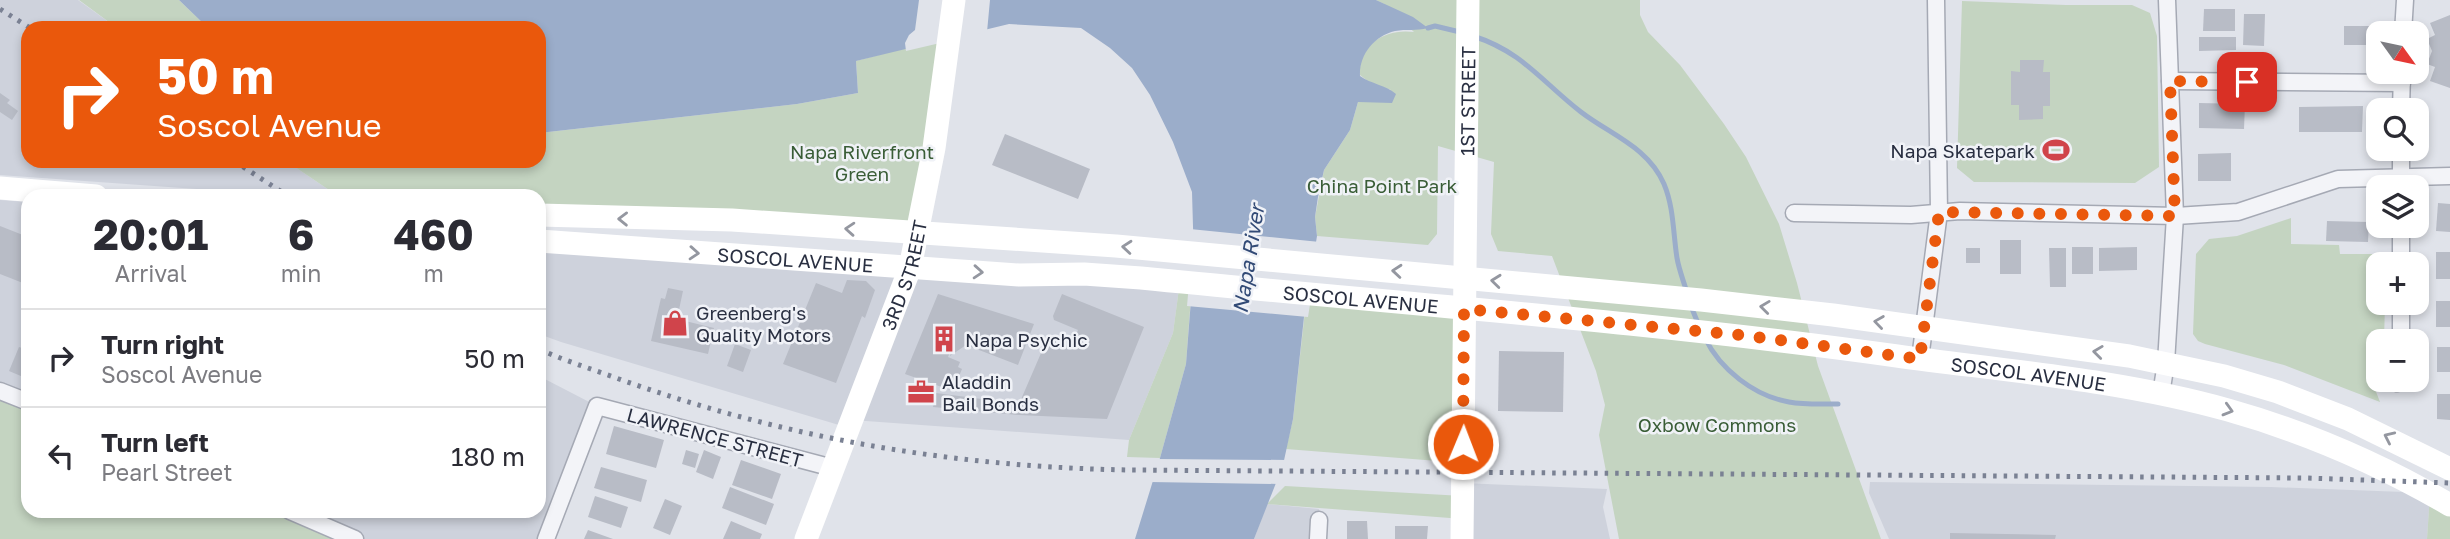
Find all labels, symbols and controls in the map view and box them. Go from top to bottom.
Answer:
north arrow [2366,21,2429,84]
map controls [2366,21,2429,392]
text: 50 m [157,46,274,105]
street label: 1ST STREET [1455,46,1479,156]
icon: right [42,49,133,140]
pin [2217,52,2277,112]
icon: arrive [2228,63,2266,101]
button: search [2366,98,2429,161]
text: Soscol Avenue [157,106,381,144]
sports icon: Napa Skatepark [2041,135,2071,165]
place label: Napa Skatepark [1890,139,2035,162]
park label: Napa Riverfront Green [790,140,934,185]
park label: China Point Park [1307,174,1458,197]
button: layers [2366,175,2429,238]
water label: Napa River [1227,200,1270,315]
text: 20:01 [93,209,208,259]
text: 6 [288,209,314,259]
text: 460 [394,209,474,259]
one-way arrow [617,211,627,227]
street label: 3RD STREET [876,218,931,333]
one-way arrow [844,222,855,237]
one-way arrow [1121,240,1132,255]
street label: SOSCOL AVENUE [717,242,874,276]
one-way arrow [689,245,700,260]
button: + [2366,252,2429,315]
text: Arrival [115,259,187,287]
text: min [281,259,321,287]
text: m [423,259,444,287]
one-way arrow [1391,264,1402,279]
one-way arrow [973,265,984,280]
one-way arrow [1491,274,1502,289]
street label: SOSCOL AVENUE [1282,280,1440,317]
one-way arrow [1760,299,1771,314]
place label: Greenberg's Quality Motors [696,301,831,346]
shop icon: Greenberg's Quality Motors [660,308,690,338]
one-way arrow [1873,315,1885,330]
building icon: Napa Psychic [929,324,959,354]
place label: Napa Psychic [965,328,1088,351]
text: Turn right [101,329,224,360]
button: − [2366,329,2429,392]
icon: right [42,339,80,377]
text: 50 m [464,343,525,374]
one-way arrow [2093,345,2104,360]
street label: SOSCOL AVENUE [1949,352,2108,395]
text: Soscol Avenue [101,360,262,388]
place label: Aladdin Bail Bonds [942,370,1039,415]
office icon: Aladdin Bail Bonds [906,377,936,407]
street label: LAWRENCE STREET [624,402,806,472]
one-way arrow [2221,402,2233,417]
position arrow [1426,407,1500,481]
park label: Oxbow Commons [1638,413,1796,436]
text: Turn left [101,427,209,458]
one-way arrow [2384,432,2396,446]
icon: left [42,437,80,475]
text: 180 m [451,441,525,472]
text: Pearl Street [101,458,232,486]

